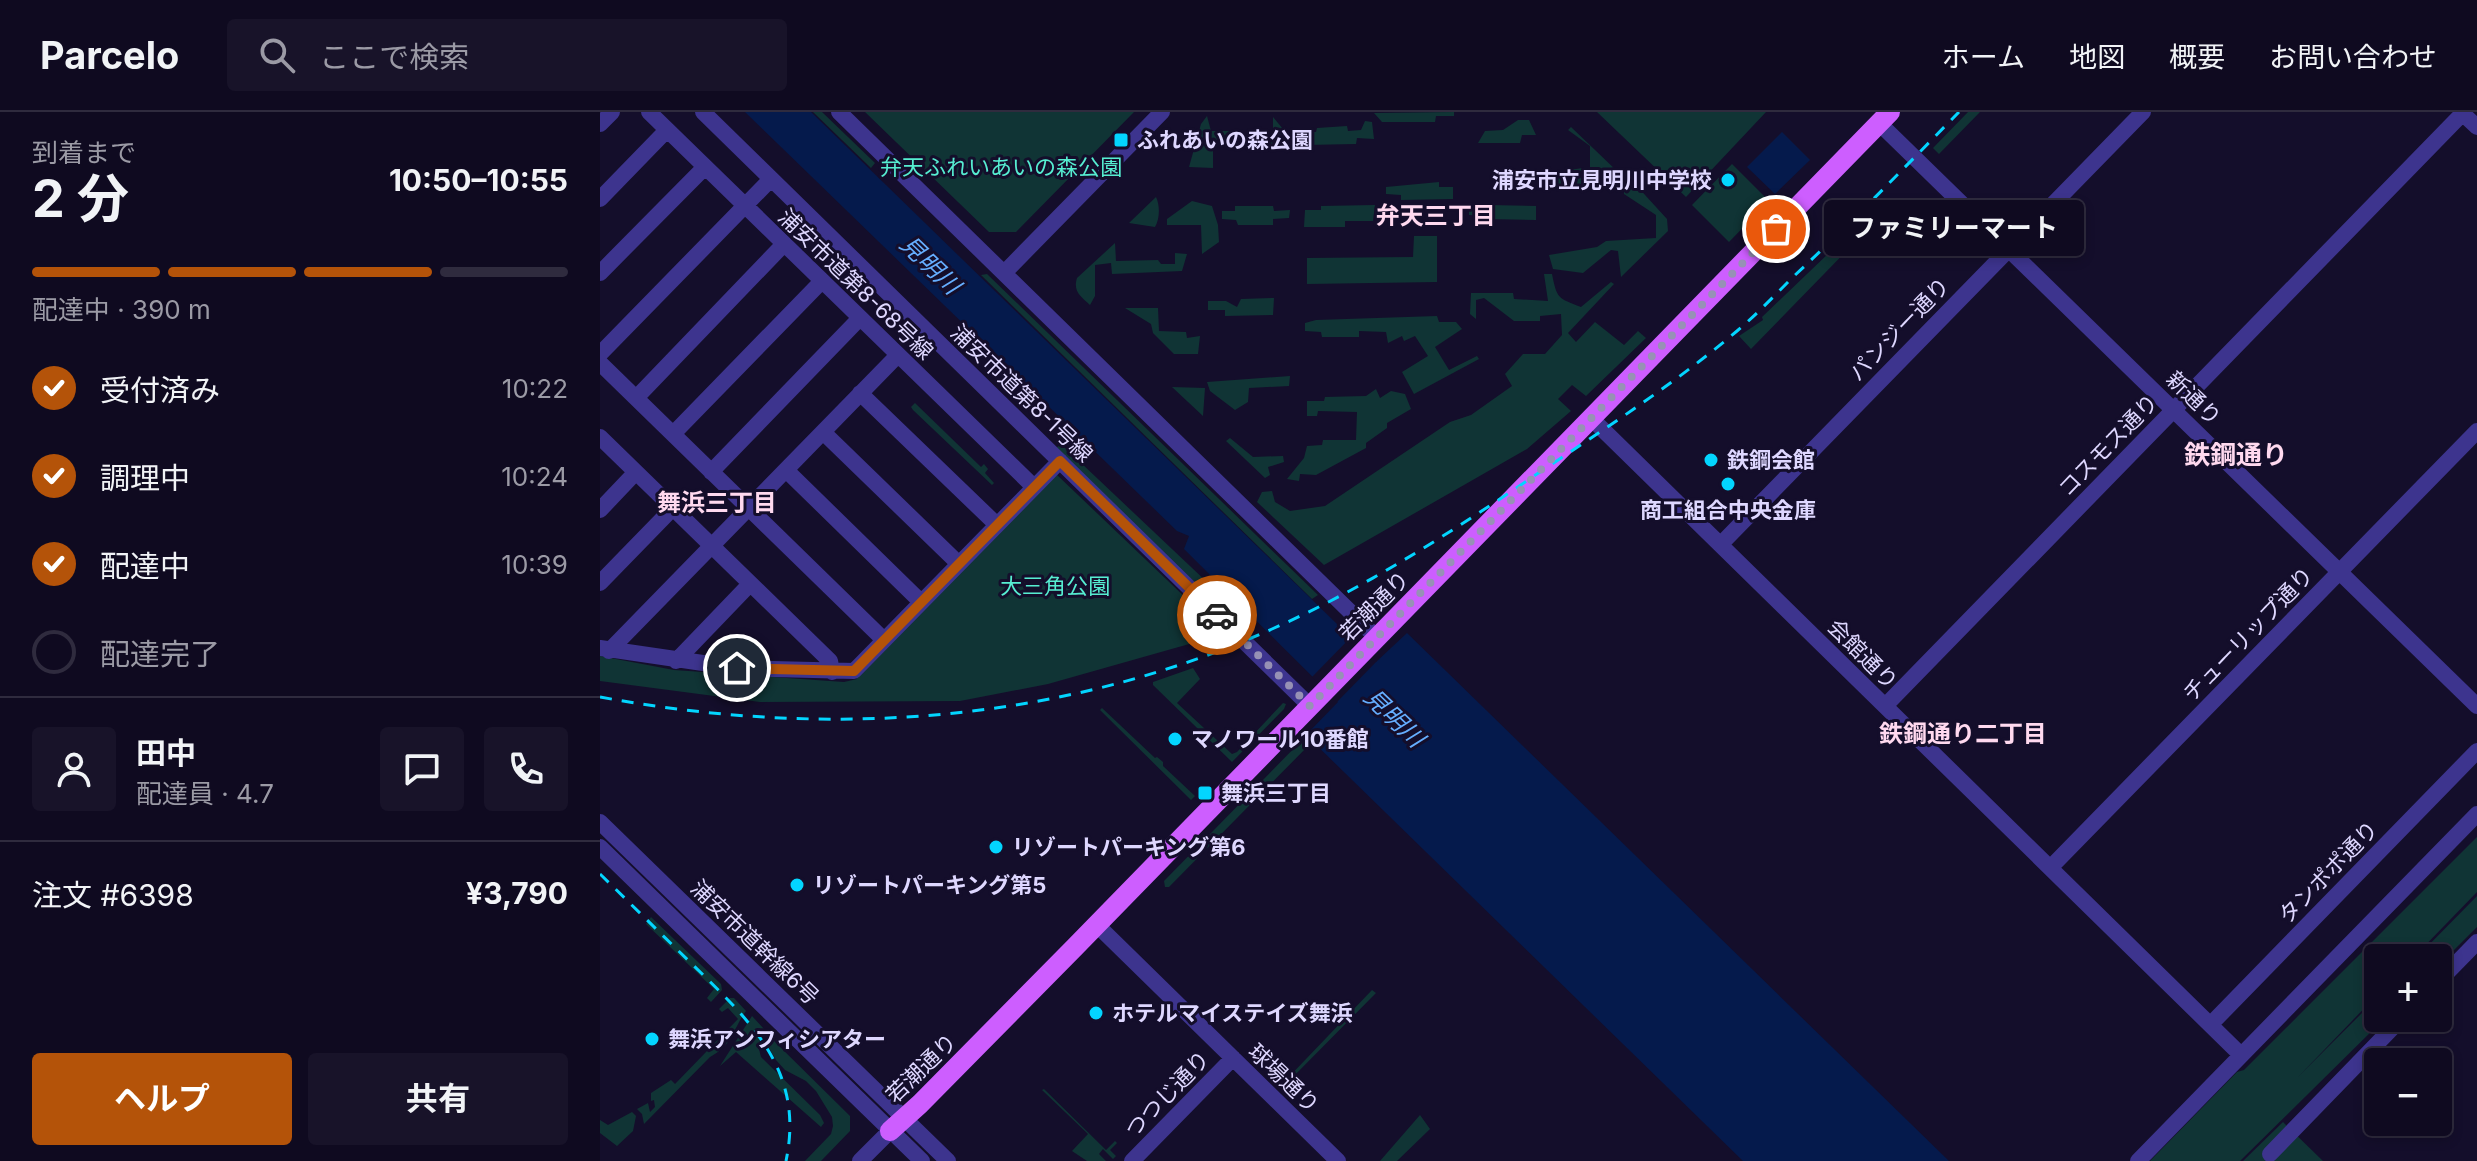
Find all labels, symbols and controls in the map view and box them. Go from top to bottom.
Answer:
search box [227,19,787,91]
text: Parcelo [40,32,179,78]
icon: search [255,33,299,77]
text: ここで検索 [319,39,469,75]
text: ホーム [1942,40,2025,74]
text: 地図 [2069,40,2125,74]
text: 概要 [2169,40,2225,74]
text: お問い合わせ [2269,40,2437,74]
place label: ふれあいの森公園 [1137,127,1313,153]
marker: ふれあいの森公園 [1112,131,1130,149]
text: 到着まで [32,137,136,168]
park label: 弁天ふれいあいの森公園 [880,154,1122,180]
text: 10:50–10:55 [389,162,568,198]
text: 2 分 [32,167,129,230]
place label: 浦安市立見明川中学校 [1492,167,1712,193]
marker: 浦安市立見明川中学校 [1719,171,1737,189]
pin [1742,195,1810,263]
district label: 弁天三丁目 [1376,201,1496,230]
callout: ファミリーマート [1824,201,2084,257]
street label: 浦安市道第8-68号線 [773,203,939,365]
icon: bag [1754,207,1798,251]
text: ファミリーマート [1850,212,2058,243]
water label: 見明川 [894,229,968,302]
street label: パンジー通り [1843,272,1955,386]
text: 配達中 · 390 m [32,294,211,325]
street label: 浦安市道第8-1号線 [946,319,1098,467]
icon: check [32,366,76,410]
street label: 新通り [2161,366,2227,430]
text: 受付済み [100,372,220,408]
text: 10:22 [502,373,568,404]
street label: コスモス通り [2053,388,2163,502]
district label: 鉄鋼通り [2184,439,2288,470]
place label: 鉄鋼会館 [1727,447,1815,473]
marker: 鉄鋼会館 [1702,451,1720,469]
icon: check [32,454,76,498]
text: 調理中 [100,460,190,496]
text: 10:24 [501,461,568,492]
marker: 商工組合中央金庫 [1719,475,1737,493]
district label: 舞浜三丁目 [657,488,777,517]
place label: 商工組合中央金庫 [1640,497,1816,523]
icon: check [32,542,76,586]
text: 配達中 [100,548,190,584]
text: 10:39 [501,549,568,580]
street label: チューリップ通り [2178,562,2318,706]
street label: 若潮通り [1334,566,1414,646]
park label: 大三角公園 [1000,573,1110,599]
courier [1177,575,1257,655]
icon: car [1195,593,1239,637]
street label: 会館通り [1823,614,1903,694]
pin [703,634,771,702]
text: 配達完了 [100,636,220,672]
icon: home [715,646,759,690]
water label: 見明川 [1358,682,1432,755]
district label: 鉄鋼通り二丁目 [1879,719,2047,748]
place label: マノワール10番館 [1191,726,1369,752]
button: person [32,727,116,811]
button: chat [380,727,464,811]
button: phone [484,727,568,811]
marker: マノワール10番館 [1166,730,1184,748]
text: 田中 [136,735,196,771]
text: 配達員 · 4.7 [136,778,274,809]
place label: 舞浜三丁目 [1221,780,1331,806]
marker: 舞浜三丁目 [1196,784,1214,802]
street label: タンポポ通り [2273,815,2383,929]
place label: リゾートパーキング第6 [1012,834,1246,860]
marker: リゾートパーキング第6 [987,838,1005,856]
place label: リゾートパーキング第5 [813,872,1046,898]
street label: 浦安市道幹線6号 [686,874,824,1010]
text: ¥3,790 [466,875,568,911]
marker: リゾートパーキング第5 [788,876,806,894]
text: 注文 #6398 [32,877,194,913]
map controls [2364,944,2452,1136]
button: + [2364,944,2452,1032]
place label: ホテルマイステイズ舞浜 [1112,1000,1353,1026]
marker: ホテルマイステイズ舞浜 [1087,1004,1105,1022]
place label: 舞浜アンフィシアター [668,1026,886,1052]
street label: 若潮通り [880,1028,962,1108]
marker: 舞浜アンフィシアター [643,1030,661,1048]
street label: 球場通り [1243,1038,1325,1118]
street label: つつじ通り [1119,1045,1215,1143]
button: − [2364,1048,2452,1136]
button: ヘルプ [32,1053,292,1145]
button: 共有 [308,1053,568,1145]

